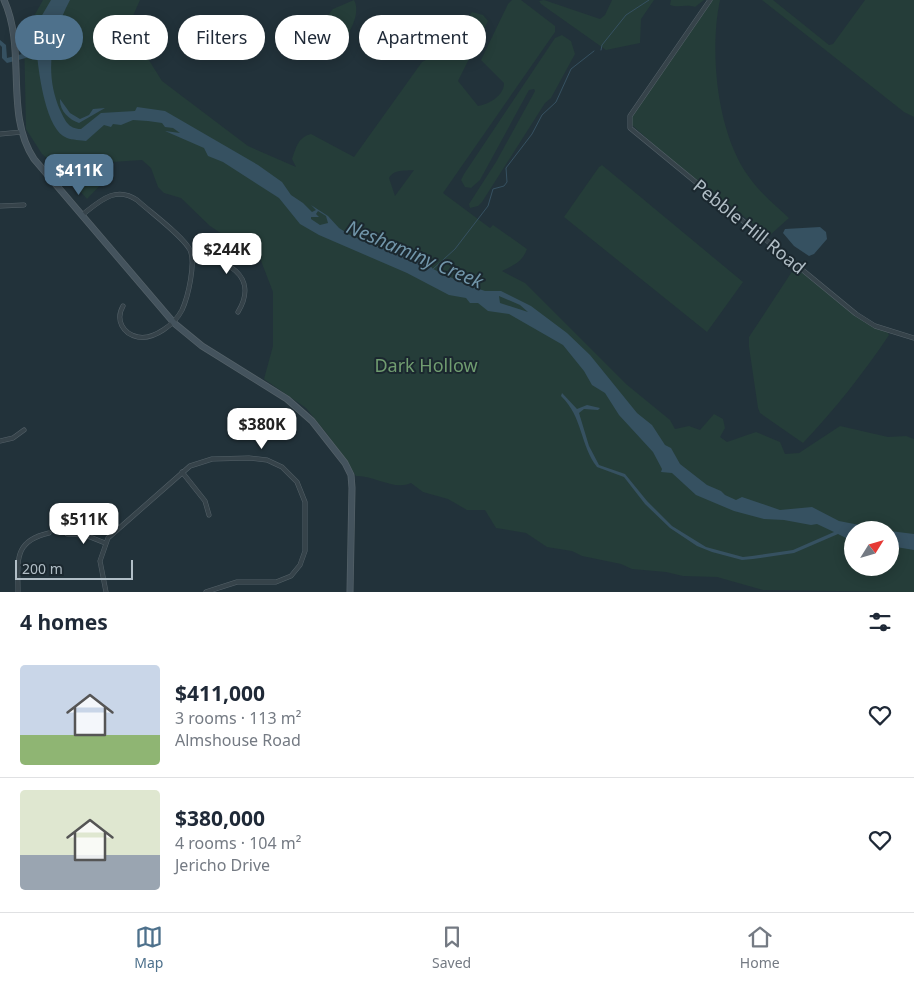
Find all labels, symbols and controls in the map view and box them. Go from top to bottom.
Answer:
chip: Buy [15,15,83,60]
chip: Rent [93,15,168,60]
chip: Filters [178,15,265,60]
chip: New [275,15,349,60]
chip: Apartment [359,15,486,60]
pin: $411K [44,154,114,196]
text: $411K [55,159,103,181]
street label: Pebble Hill Road [689,174,811,279]
water label: Neshaminy Creek [343,214,488,295]
pin: $244K [192,232,262,275]
text: $244K [203,238,251,260]
park label: Dark Hollow [374,353,478,377]
pin: $380K [227,408,297,450]
text: $380K [238,413,286,435]
pin: $511K [49,502,119,545]
text: $511K [60,508,108,530]
north arrow [844,521,899,576]
map controls [844,521,899,576]
scale bar [15,557,132,580]
text: 200 m [22,559,63,578]
text: 4 homes [20,608,108,636]
icon: filters [866,608,894,636]
text: $411,000 [175,679,265,707]
icon: home [60,685,120,745]
icon: heart [866,701,894,729]
text: 3 rooms · 113 m² [175,707,301,729]
text: Almshouse Road [175,729,301,751]
text: $380,000 [175,804,265,832]
icon: home [60,810,120,870]
icon: heart [866,826,894,854]
text: 4 rooms · 104 m² [175,832,301,854]
text: Jericho Drive [175,854,270,876]
tab: Map [134,923,163,972]
tab: Saved [432,923,471,972]
tab: Home [740,923,780,972]

